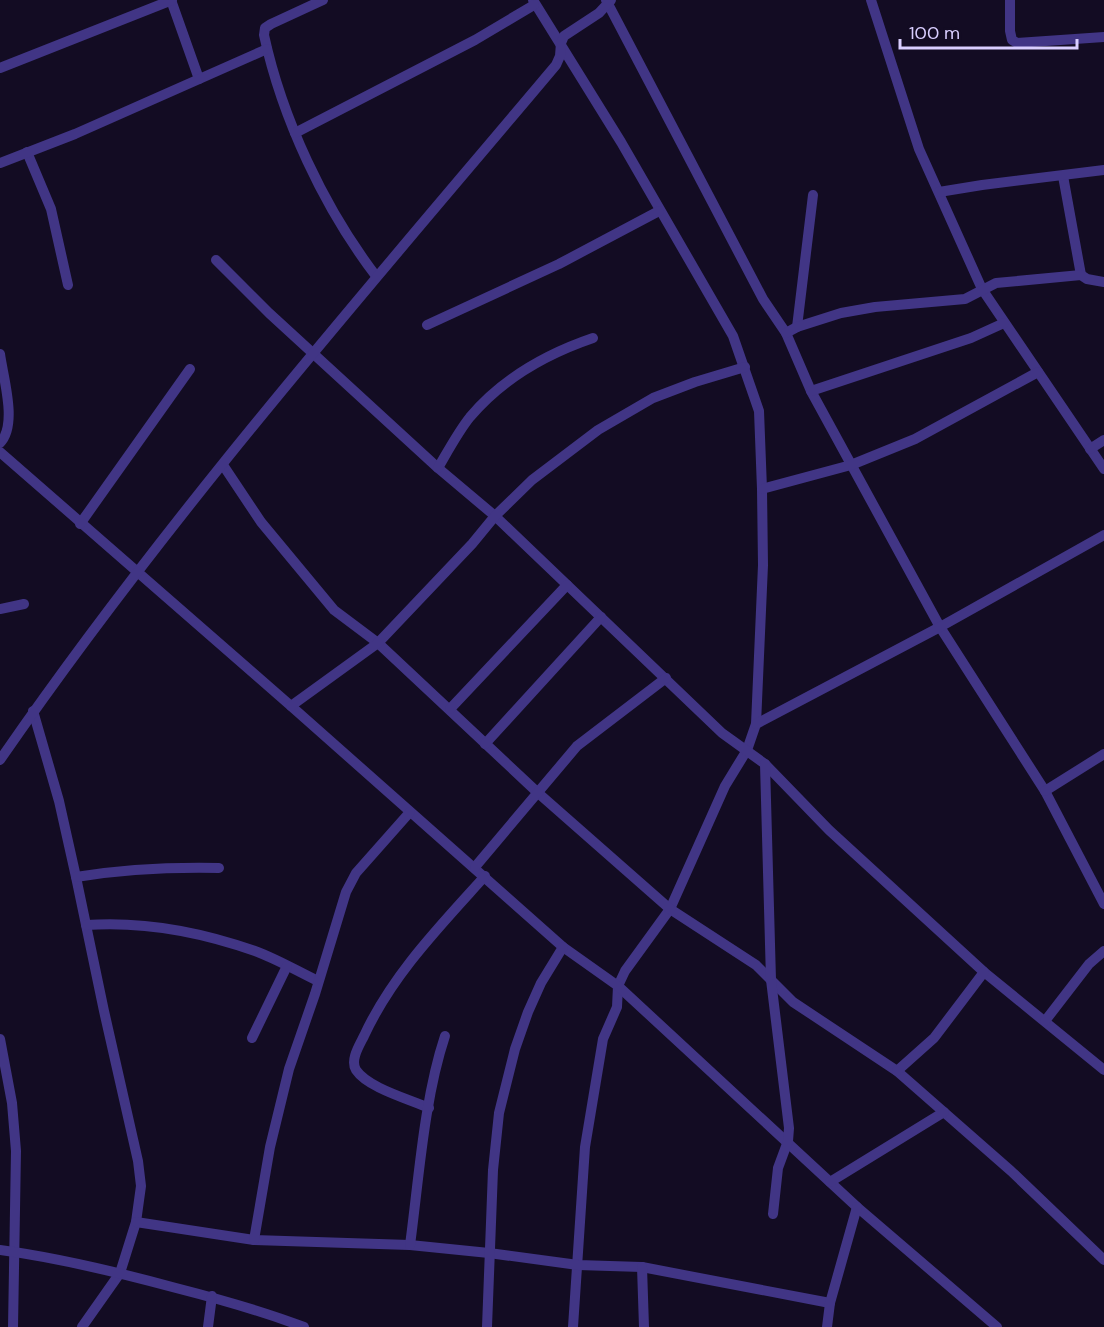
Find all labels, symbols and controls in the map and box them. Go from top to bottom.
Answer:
scale bar [900,12,1077,50]
text: 100 m [909,21,960,45]

